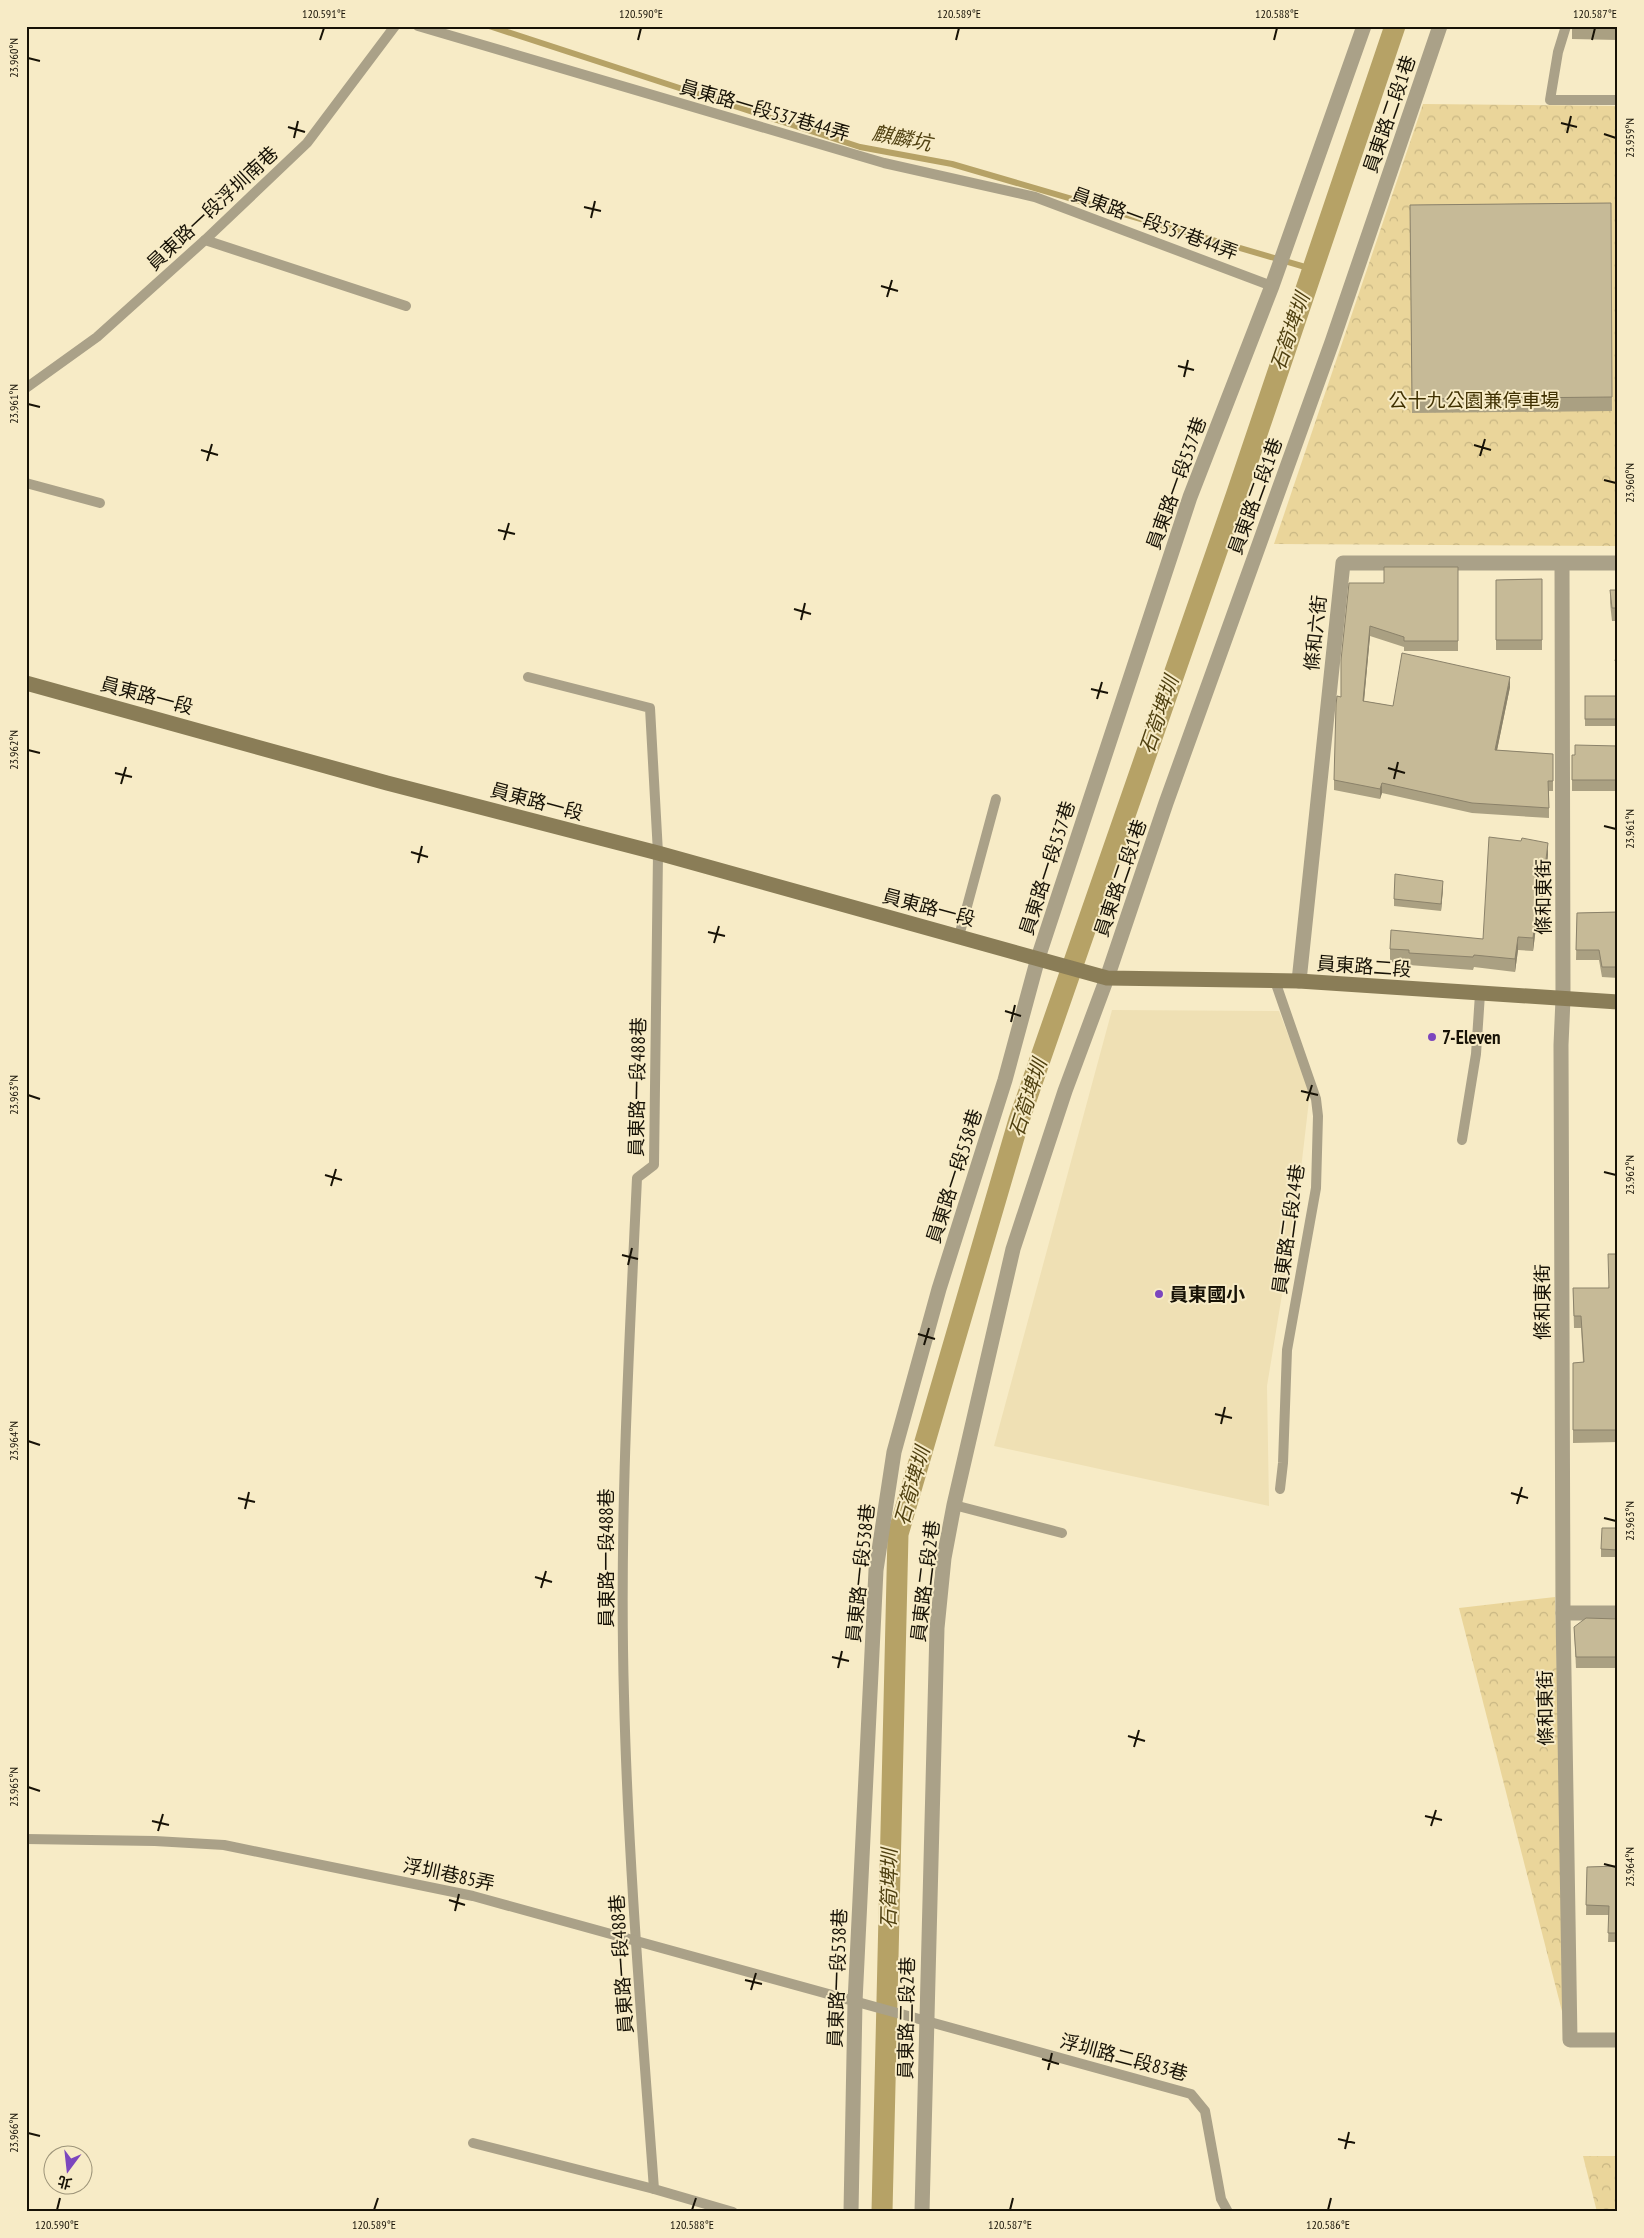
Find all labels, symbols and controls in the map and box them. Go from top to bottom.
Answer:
text: 120.591°E [302,6,346,21]
text: 120.590°E [619,6,663,21]
text: 120.589°E [937,6,981,21]
text: 120.588°E [1255,6,1299,21]
text: 120.587°E [1573,6,1617,21]
text: 23.960°N [6,38,21,78]
street label: 員東路二段1巷 [1358,52,1420,176]
street label: 員東路一段537巷44弄 [677,74,853,146]
text: 23.959°N [1622,118,1637,158]
water label: 麒麟坑 [870,120,937,157]
street label: 員東路一段浮圳南巷 [141,141,283,275]
street label: 員東路一段537巷44弄 [1068,182,1242,264]
water label: 石筍埤圳 [1265,287,1316,374]
text: 23.961°N [6,384,21,424]
park label: 公十九公園兼停車場 [1388,388,1560,412]
street label: 員東路一段537巷 [1141,413,1211,553]
street label: 員東路二段1巷 [1223,434,1287,558]
text: 23.960°N [1622,463,1637,503]
street label: 條和六街 [1299,594,1331,672]
water label: 石筍埤圳 [1134,670,1185,757]
street label: 員東路一段 [98,671,196,719]
text: 23.962°N [6,730,21,770]
street label: 員東路一段 [488,777,586,825]
street label: 員東路一段537巷 [1014,798,1080,938]
text: 23.961°N [1622,809,1637,849]
street label: 員東路二段1巷 [1089,816,1151,940]
street label: 條和東街 [1531,859,1555,935]
street label: 員東路一段 [880,883,978,931]
street label: 員東路二段 [1316,951,1412,981]
street label: 員東路一段488巷 [624,1017,650,1157]
place label: 7-Eleven [1442,1025,1501,1049]
marker: 7-Eleven [1426,1031,1438,1043]
water label: 石筍埤圳 [1003,1053,1054,1140]
text: 23.963°N [6,1075,21,1115]
street label: 員東路一段538巷 [921,1106,987,1246]
text: 23.962°N [1622,1155,1637,1195]
street label: 員東路二段24巷 [1267,1162,1309,1296]
street label: 條和東街 [1530,1264,1554,1340]
place label: 員東國小 [1169,1282,1245,1306]
marker: 員東國小 [1153,1288,1165,1300]
text: 23.964°N [6,1421,21,1461]
water label: 石筍埤圳 [888,1441,936,1528]
street label: 員東路一段488巷 [594,1488,618,1628]
text: 23.963°N [1622,1501,1637,1541]
street label: 員東路一段538巷 [841,1502,879,1644]
street label: 員東路二段2巷 [906,1519,944,1643]
street label: 條和東街 [1532,1670,1558,1746]
text: 23.965°N [6,1767,21,1807]
water label: 石筍埤圳 [875,1846,903,1929]
text: 23.964°N [1622,1847,1637,1887]
street label: 浮圳巷85弄 [401,1853,497,1895]
street label: 員東路一段488巷 [604,1894,638,2034]
street label: 員東路一段538巷 [823,1908,851,2048]
street label: 員東路二段2巷 [893,1957,919,2079]
street label: 浮圳路二段83巷 [1058,2028,1190,2086]
text: 23.966°N [6,2113,21,2153]
north arrow [42,2146,92,2196]
text: 北 [56,2172,74,2193]
text: 120.590°E [35,2217,79,2232]
text: 120.589°E [352,2217,396,2232]
text: 120.588°E [670,2217,714,2232]
text: 120.587°E [988,2217,1032,2232]
text: 120.586°E [1306,2217,1350,2232]

